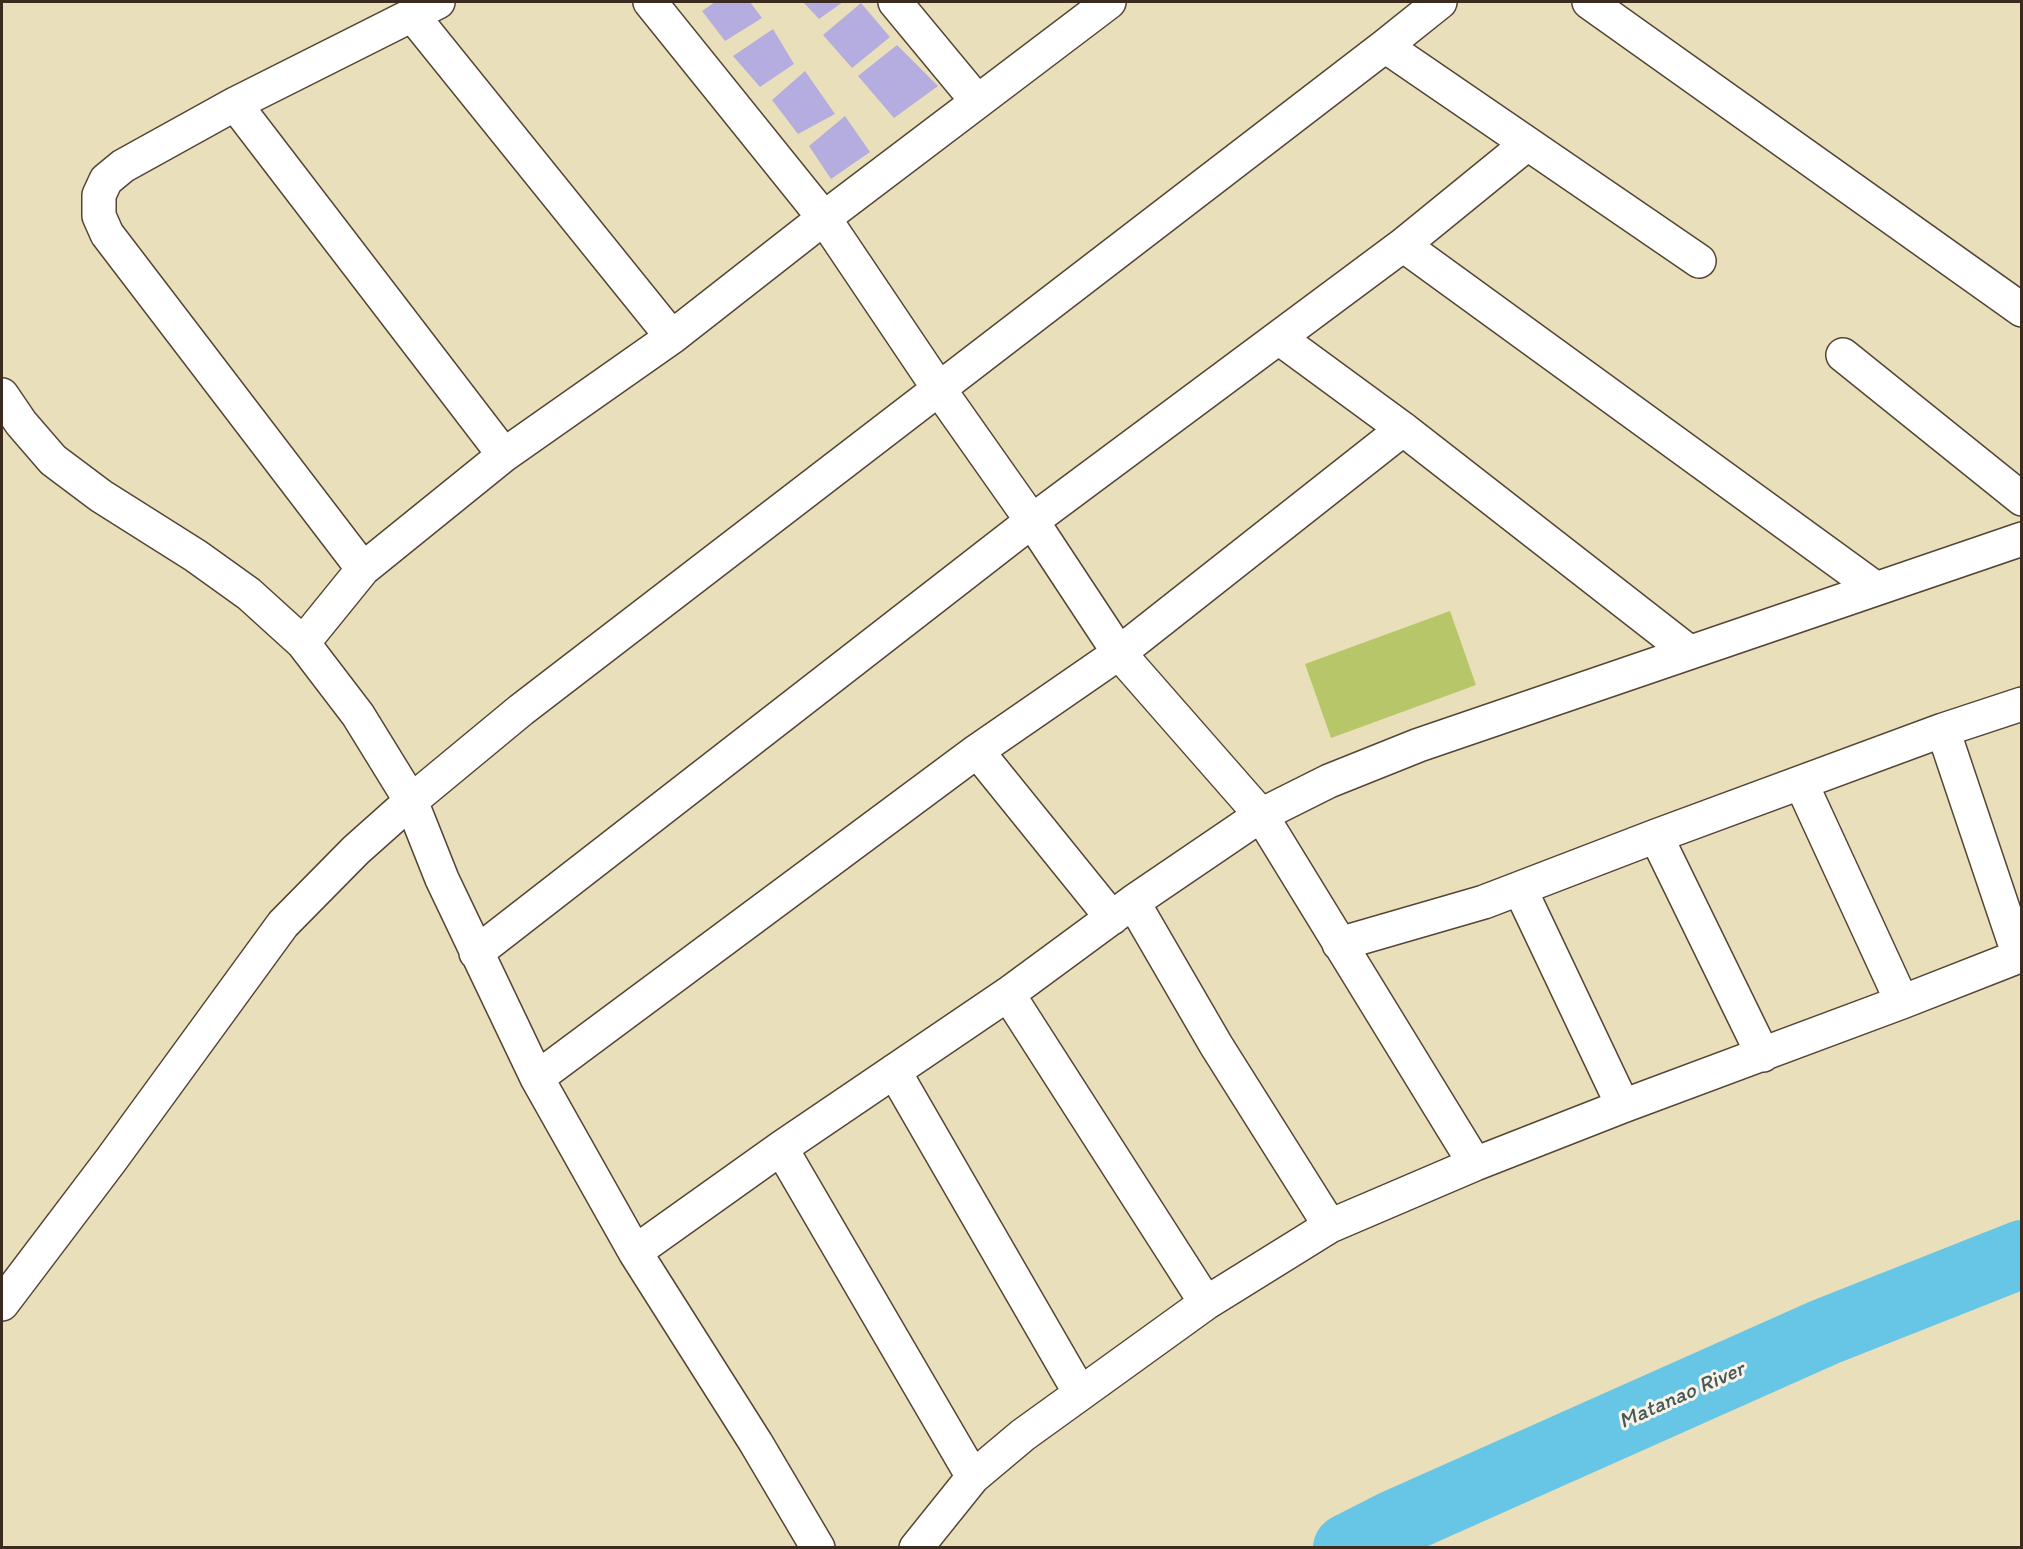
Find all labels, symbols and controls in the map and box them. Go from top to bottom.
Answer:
water label: Matanao River [1615,1356,1749,1436]

